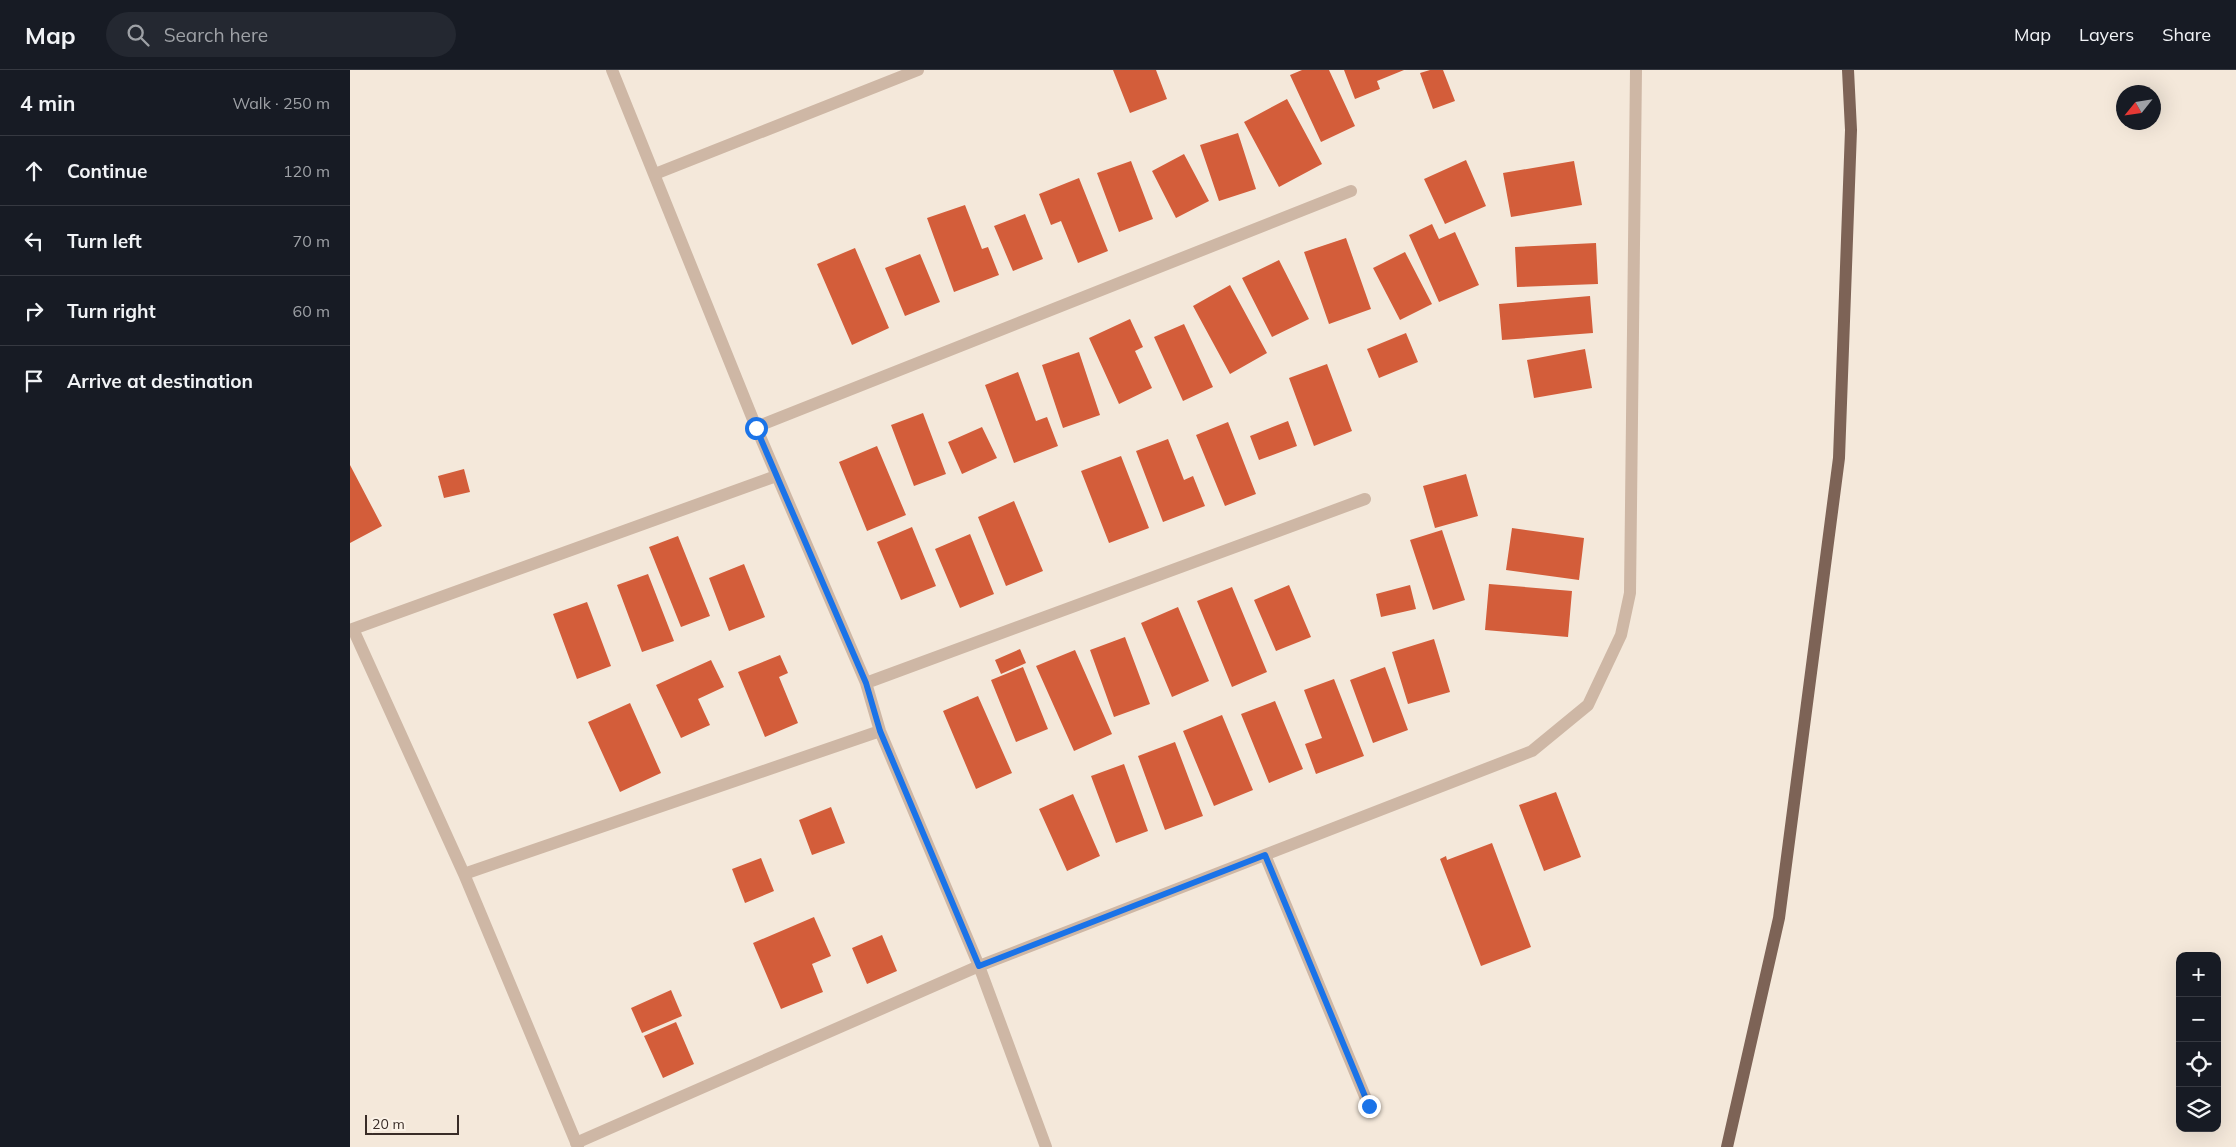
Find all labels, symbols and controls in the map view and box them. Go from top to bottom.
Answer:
search box [106,12,456,57]
text: Map [25,20,76,50]
icon: search [124,21,152,49]
text: Search here [164,23,268,47]
text: Map [2014,23,2051,46]
text: Layers [2079,23,2134,46]
text: Share [2162,23,2211,46]
north arrow [2116,85,2161,130]
text: 4 min [20,90,75,116]
text: Walk · 250 m [232,93,330,113]
icon: ahead [20,157,48,185]
text: Continue [67,159,147,183]
text: 120 m [283,161,330,181]
icon: left [20,227,48,255]
text: Turn left [67,229,142,253]
text: 70 m [293,231,330,251]
icon: right [20,297,48,325]
text: Turn right [67,299,156,323]
text: 60 m [293,301,330,321]
icon: arrive [20,367,48,395]
text: Arrive at destination [67,369,253,393]
route start [745,417,768,440]
map controls [2176,952,2221,1132]
button: + [2176,952,2221,997]
button: − [2176,997,2221,1042]
button: locate [2176,1042,2221,1087]
button: layers [2176,1087,2221,1132]
route end [1358,1095,1381,1118]
scale bar [365,1112,459,1135]
text: 20 m [372,1115,405,1133]

